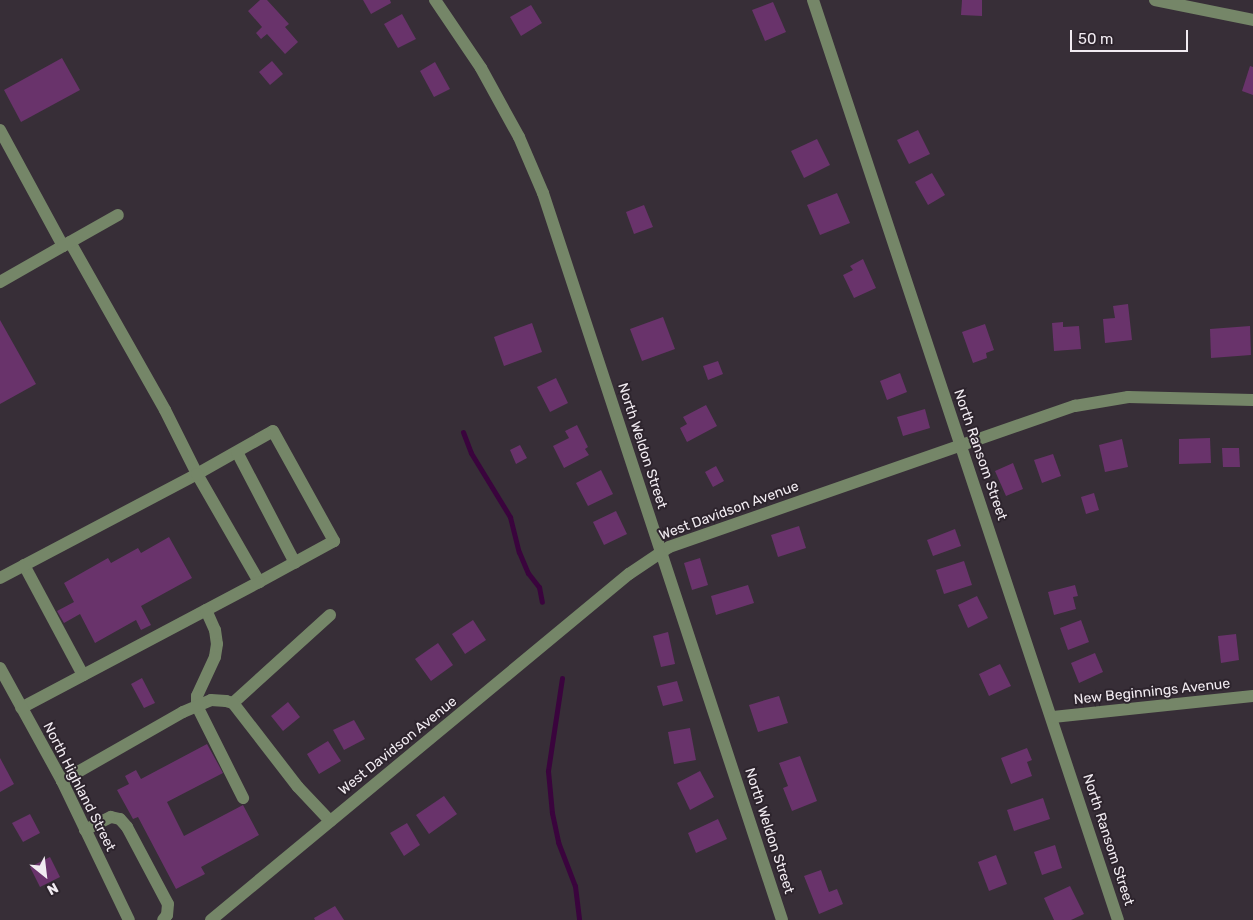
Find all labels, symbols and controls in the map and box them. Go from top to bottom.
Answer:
scale bar [1073,20,1190,52]
text: 50 m [1078,30,1113,48]
street label: North Weldon Street [614,381,670,511]
street label: North Ransom Street [950,387,1010,523]
street label: West Davidson Avenue [657,478,801,544]
street label: New Beginnings Avenue [1073,675,1231,709]
street label: West Davidson Avenue [335,693,461,799]
street label: North Highland Street [39,720,119,854]
street label: North Weldon Street [741,766,797,896]
street label: North Ransom Street [1079,772,1137,908]
north arrow [20,850,70,900]
text: N [44,879,61,898]

